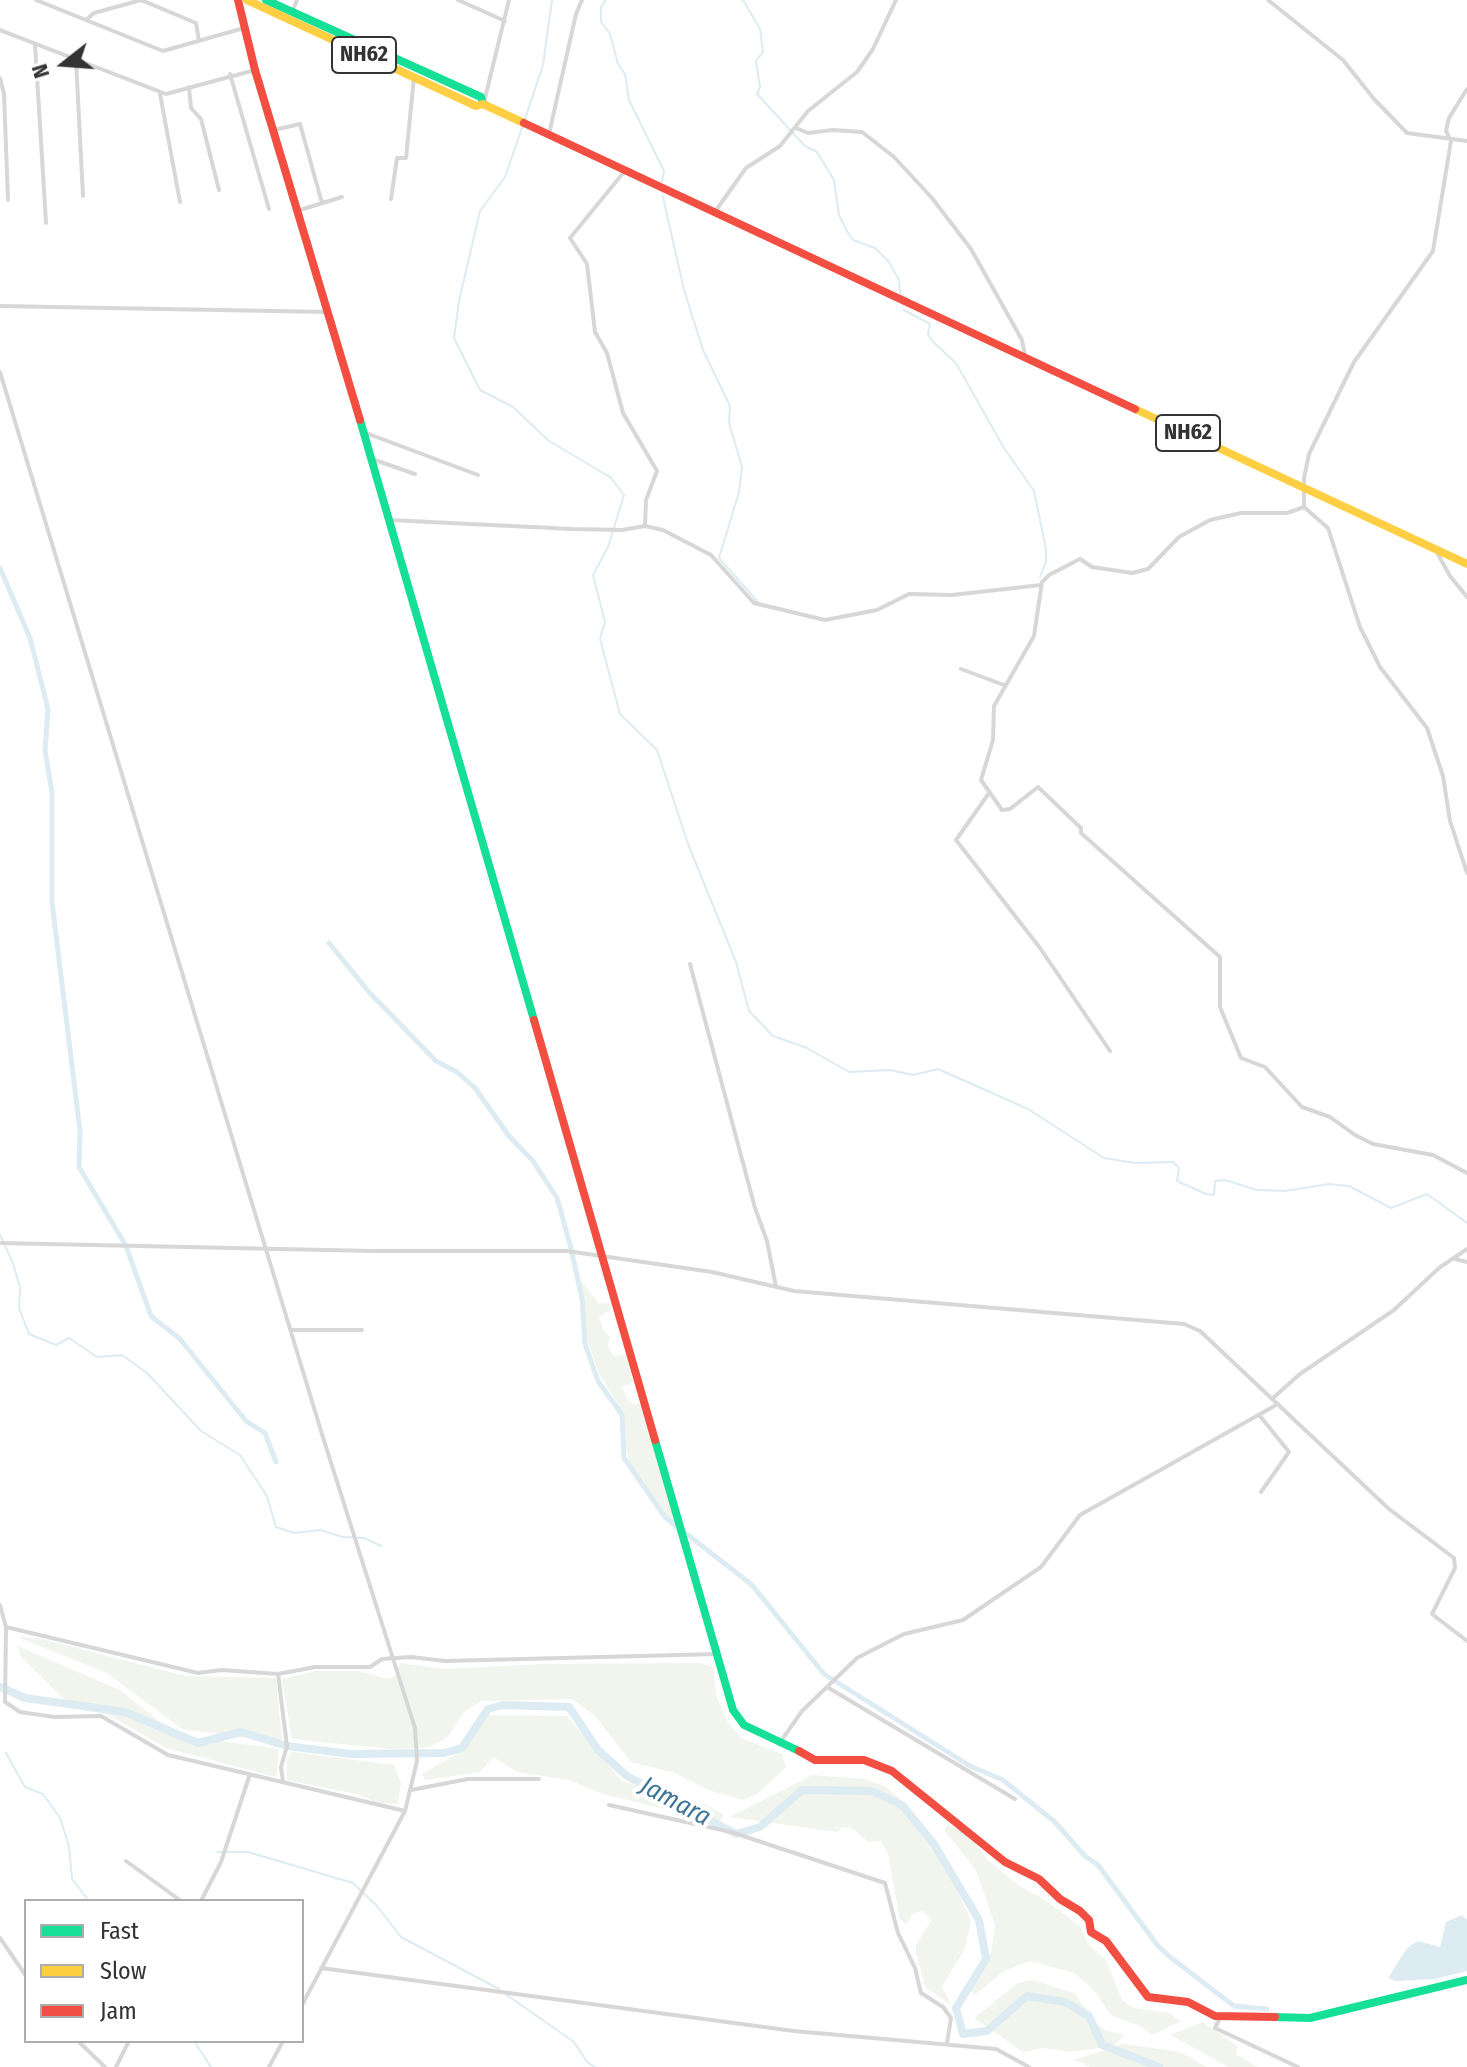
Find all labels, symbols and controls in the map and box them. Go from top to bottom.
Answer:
north arrow [24,24,104,104]
road number: NH62 [332,37,396,73]
text: N [26,61,55,81]
road number: NH62 [1156,415,1220,451]
water label: Jamara [634,1770,716,1834]
legend [24,1899,304,2043]
text: Fast [100,1917,139,1945]
text: Slow [100,1957,146,1985]
text: Jam [100,1997,137,2025]

